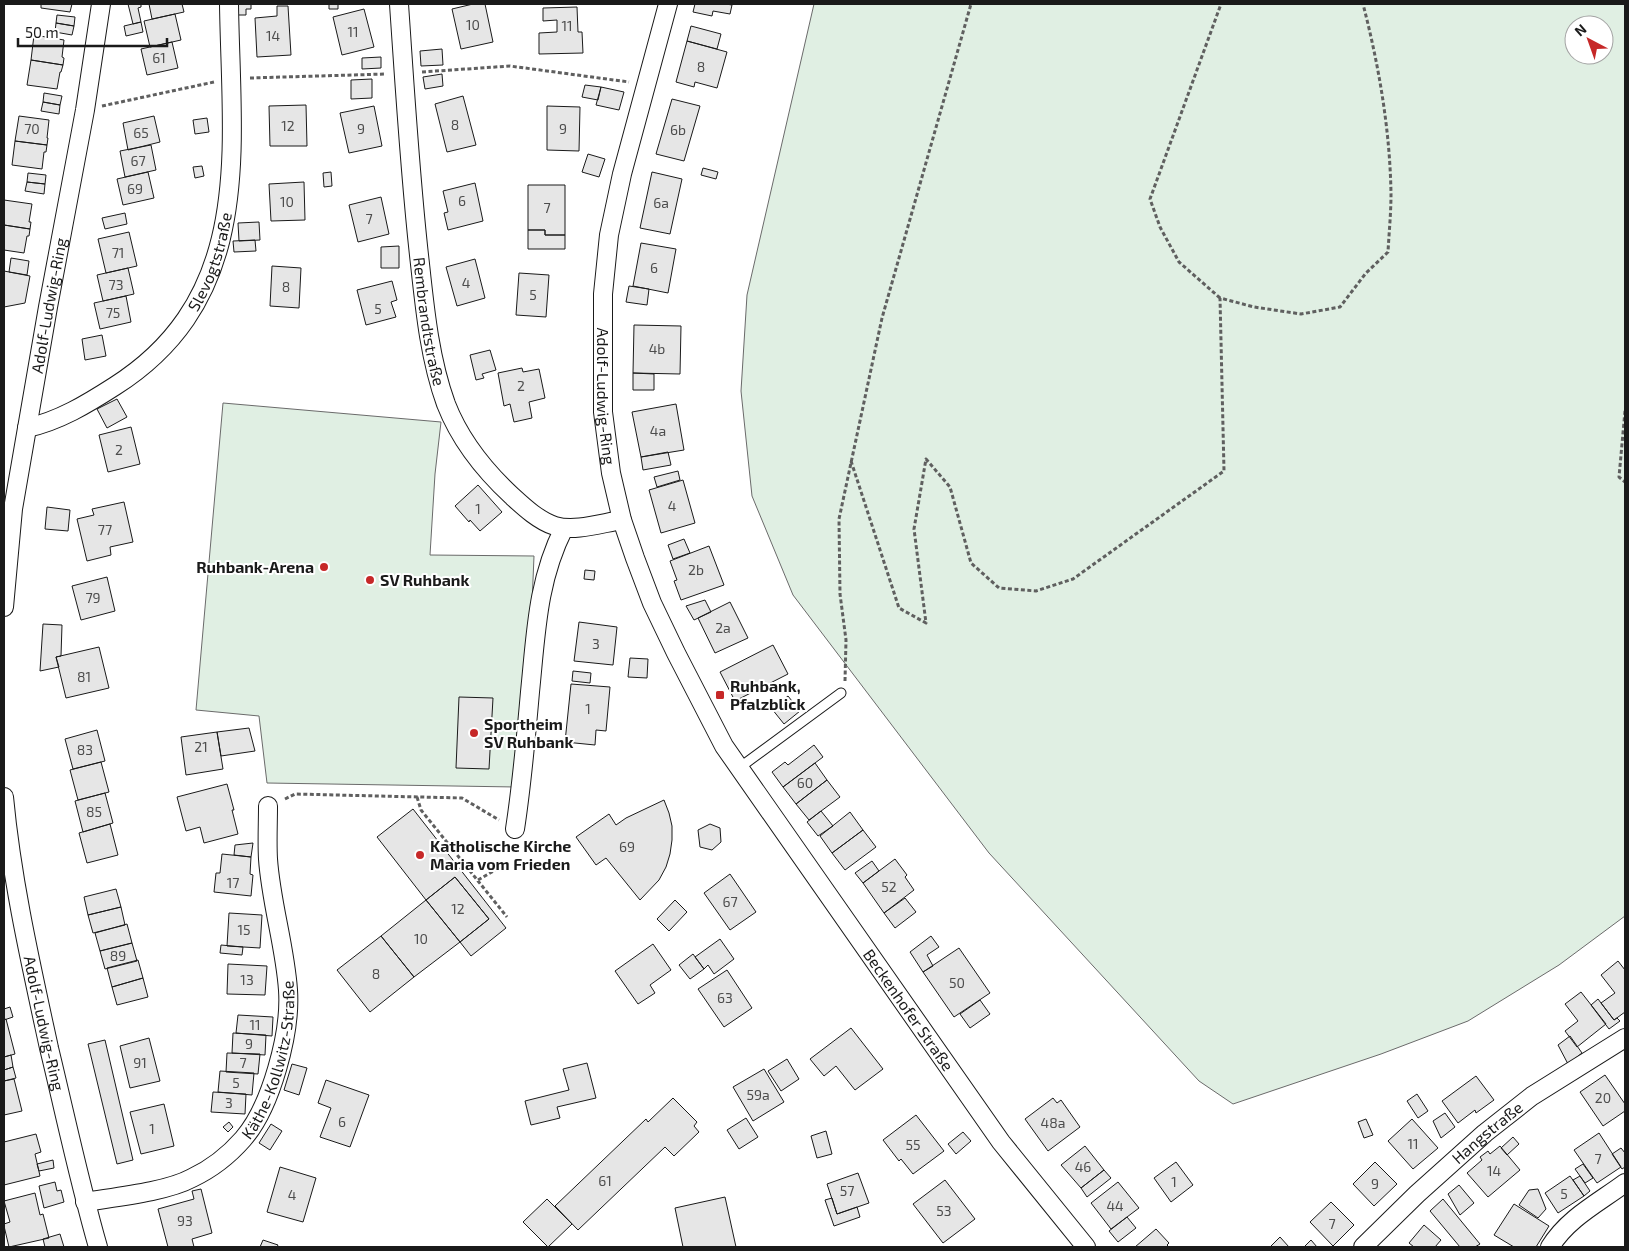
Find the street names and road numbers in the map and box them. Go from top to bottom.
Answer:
street label: Slevogtstraße [183,211,235,314]
street label: Adolf-Ludwig-Ring [27,236,70,375]
street label: Rembrandtstraße [410,256,450,388]
street label: Adolf-Ludwig-Ring [594,327,620,466]
street label: Beckenhofer Straße [860,945,958,1074]
street label: Adolf-Ludwig-Ring [20,954,69,1093]
street label: Käthe-Kollwitz-Straße [237,980,297,1142]
street label: Hangstraße [1448,1097,1526,1167]

